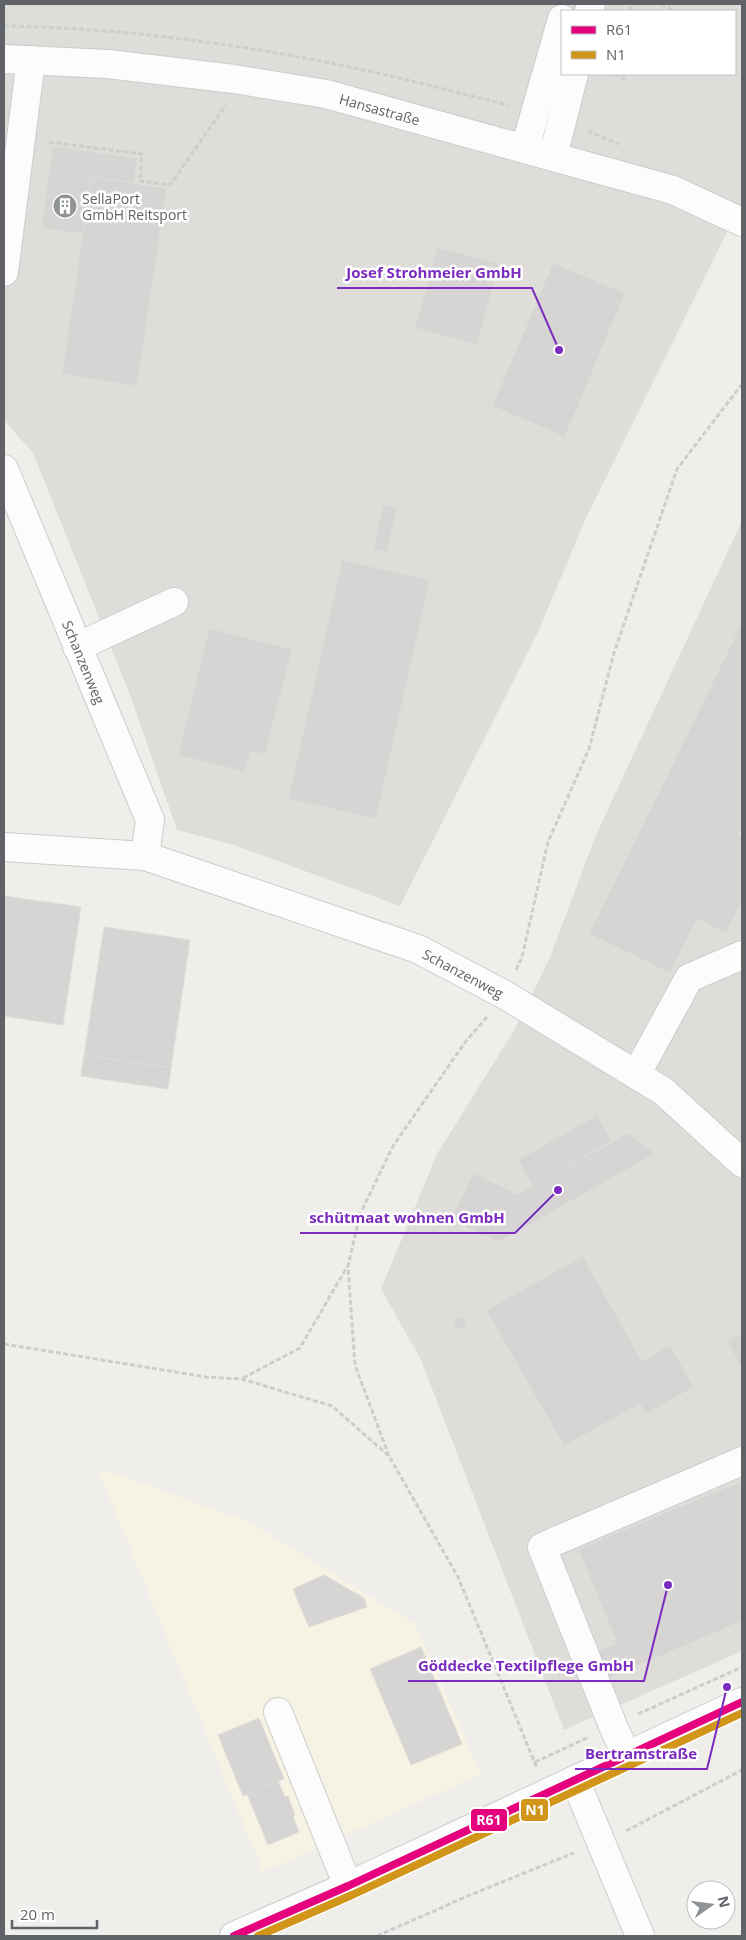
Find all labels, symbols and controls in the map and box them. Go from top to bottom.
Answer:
legend [561,10,736,75]
text: R61 [606,19,632,39]
text: N1 [606,44,626,64]
street label: Hansastraße [337,89,422,129]
place label: SellaPort GmbH Reitsport [82,189,187,224]
building icon: SellaPort GmbH Reitsport [52,193,78,219]
callout: Josef Strohmeier GmbH [337,258,532,288]
text: Josef Strohmeier GmbH [344,262,522,282]
street label: Schanzenweg [58,617,110,707]
street label: Schanzenweg [420,944,507,1002]
callout: schütmaat wohnen GmbH [300,1203,515,1233]
text: schütmaat wohnen GmbH [309,1207,505,1227]
callout: Göddecke Textilpflege GmbH [408,1651,644,1681]
text: Göddecke Textilpflege GmbH [418,1655,634,1675]
callout: Bertramstraße [575,1739,707,1769]
text: Bertramstraße [585,1743,697,1763]
line badge: N1 [520,1798,549,1822]
text: N1 [525,1800,545,1819]
line badge: R61 [470,1808,508,1832]
text: R61 [476,1810,502,1829]
north arrow [686,1880,736,1930]
text: N [714,1894,735,1910]
scale bar [12,1898,98,1930]
text: 20 m [20,1904,55,1924]

